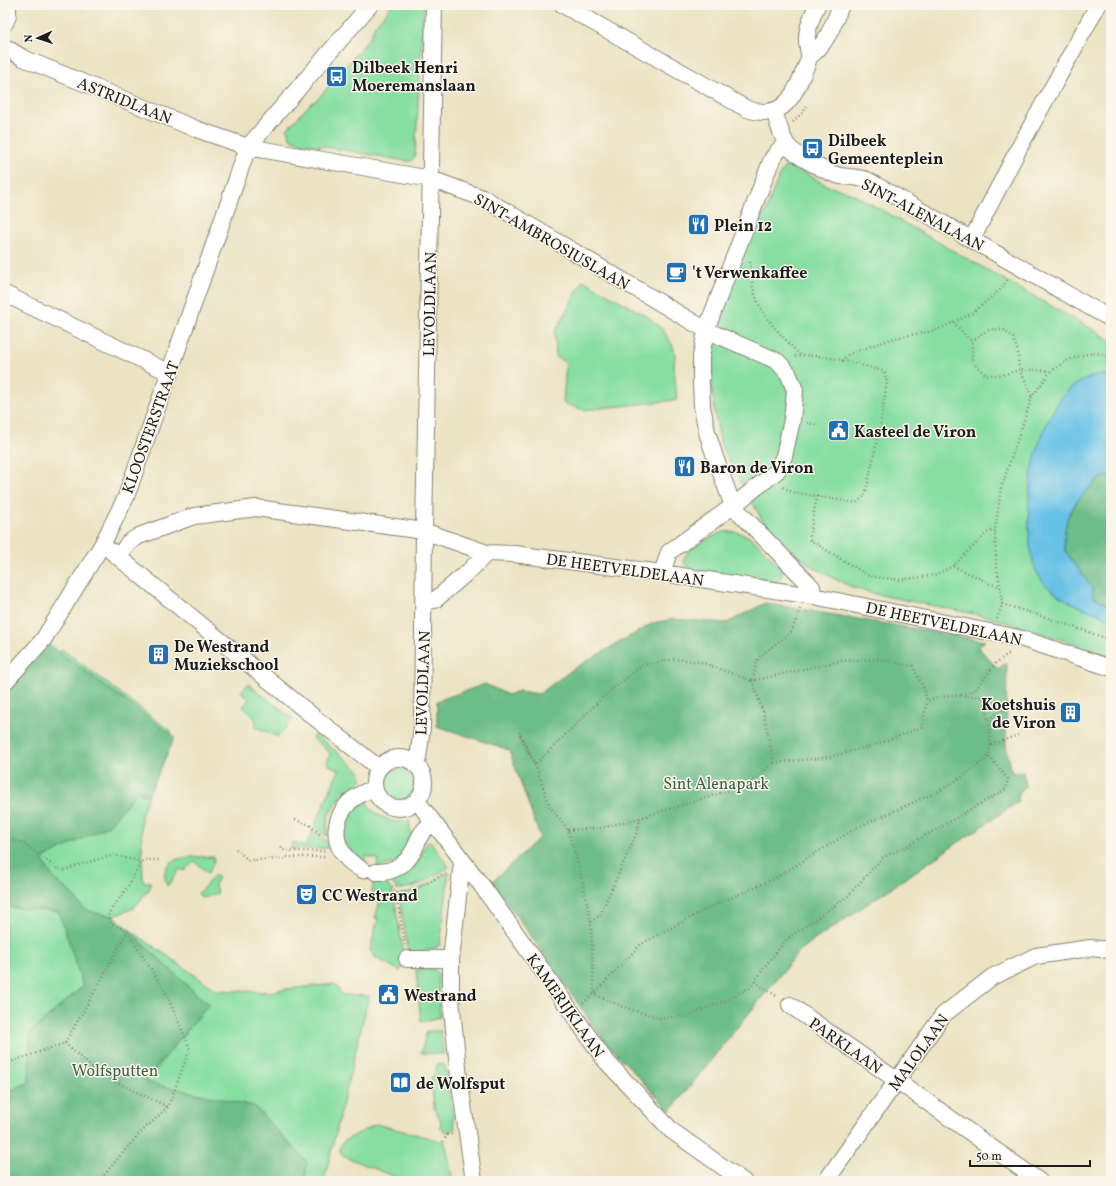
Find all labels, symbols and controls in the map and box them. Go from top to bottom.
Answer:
north arrow [18,18,58,58]
text: N [22,34,37,43]
place label: Dilbeek Henri Moeremanslaan [352,58,476,98]
bus stop icon: Dilbeek Henri Moeremanslaan [323,63,349,89]
street label: ASTRIDLAAN [74,73,175,131]
place label: Dilbeek Gemeenteplein [828,131,944,171]
bus stop icon: Dilbeek Gemeenteplein [799,136,825,162]
street label: SINT-ALENALAAN [857,174,987,258]
street label: SINT-AMBROSIUSLAAN [469,189,633,296]
restaurant icon: Plein 12 [686,212,712,238]
place label: Plein 12 [714,216,772,238]
street label: LEVOLDLAAN [419,251,443,357]
cafe icon: 't Verwenkaffee [664,259,690,285]
place label: 't Verwenkaffee [692,263,807,285]
street label: KLOOSTERSTRAAT [118,358,186,497]
public building icon: Kasteel de Viron [825,418,851,444]
place label: Kasteel de Viron [854,422,977,444]
restaurant icon: Baron de Viron [671,454,697,480]
place label: Baron de Viron [700,458,814,480]
street label: DE HEETVELDELAAN [544,549,705,593]
street label: DE HEETVELDELAAN [864,598,1024,652]
street label: LEVOLDLAAN [411,630,437,736]
place label: De Westrand Muziekschool [174,637,279,677]
building icon: De Westrand Muziekschool [145,642,171,668]
place label: Koetshuis de Viron [981,695,1056,735]
building icon: Koetshuis de Viron [1058,700,1084,726]
park label: Sint Alenapark [663,774,769,796]
theatre icon: CC Westrand [293,882,319,908]
place label: CC Westrand [322,886,418,908]
street label: KAMERIJKLAAN [520,950,609,1063]
public building icon: Westrand [376,982,402,1008]
place label: Westrand [404,986,477,1008]
street label: MALOLAAN [884,1010,955,1096]
street label: PARKLAAN [804,1013,886,1080]
park label: Wolfsputten [72,1061,158,1083]
library icon: de Wolfsput [387,1070,413,1096]
place label: de Wolfsput [416,1074,505,1096]
scale bar [970,1142,1090,1168]
text: 50 m [976,1149,1002,1165]

